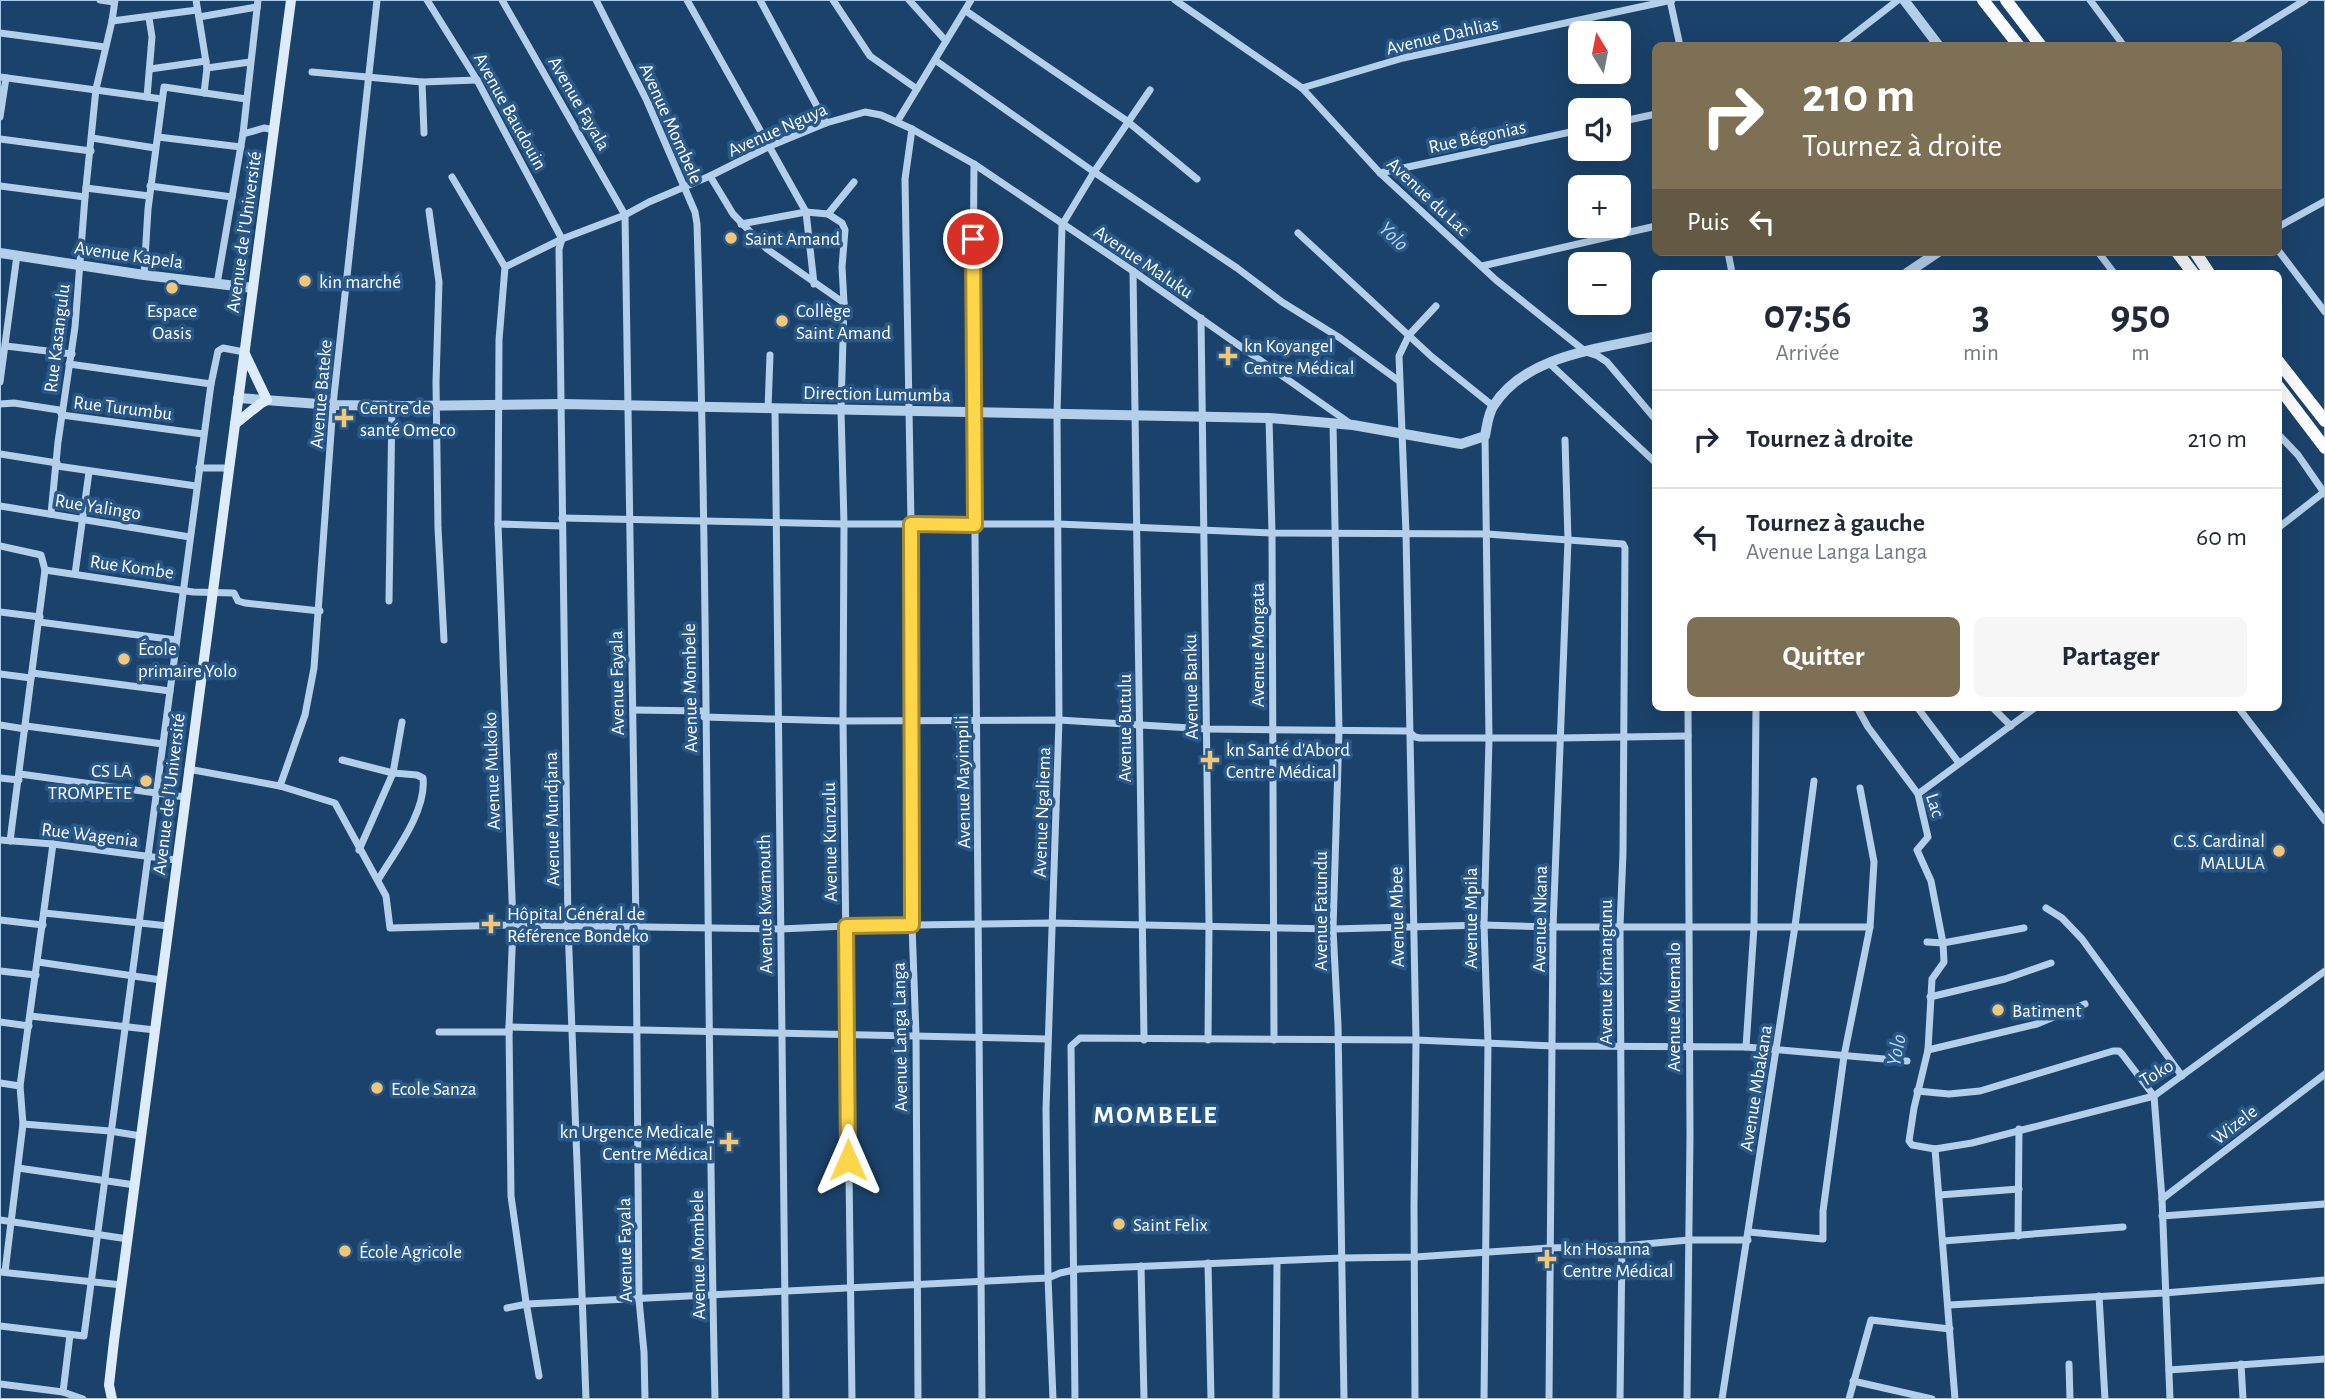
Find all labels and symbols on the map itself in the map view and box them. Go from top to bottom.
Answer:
street label: Avenue Dahlias [1384,14,1500,59]
north arrow [1568,21,1631,84]
street label: Avenue Baudouin [470,50,550,173]
street label: Avenue Fayala [544,54,613,154]
street label: Avenue Mombele [636,61,706,187]
street label: Avenue Nguya [725,100,830,161]
street label: Rue Bégonias [1427,118,1528,157]
street label: Avenue de l’Université [224,150,265,314]
street label: Avenue du Lac [1383,154,1473,240]
pin [943,209,1003,269]
water label: Yolo [1375,218,1412,255]
street label: Avenue Maluku [1090,222,1196,302]
marker: Saint Amand [723,230,739,246]
place label: Saint Amand [745,230,840,249]
street label: Avenue Kapela [73,238,185,273]
marker: kin marché [297,273,313,289]
place label: kin marché [319,273,401,292]
marker: Espace Oasis [164,280,180,296]
street label: Rue Kasangulu [41,282,74,394]
place label: Espace Oasis [147,302,197,343]
place label: Collège Saint Amand [796,302,891,343]
marker: Collège Saint Amand [774,313,790,329]
place label: kn Koyangel Centre Médical [1244,337,1355,378]
street label: Avenue Bateke [307,339,336,449]
marker: kn Koyangel Centre Médical [1218,346,1238,366]
street label: Direction Lumumba [803,384,951,405]
street label: Rue Turumbu [72,393,174,424]
place label: Centre de santé Omeco [360,399,456,440]
marker: Centre de santé Omeco [334,408,354,428]
street label: Rue Yalingo [53,491,142,524]
street label: Rue Kombe [89,552,175,583]
street label: Avenue Mongata [1249,582,1268,707]
street label: Avenue Mombele [680,623,701,753]
street label: Avenue Fayala [607,630,628,736]
street label: Avenue Banku [1181,634,1202,740]
place label: École primaire Yolo [138,638,237,681]
marker: École primaire Yolo [116,651,132,667]
street label: Avenue Butulu [1116,673,1135,782]
street label: Avenue de l’Université [150,712,189,876]
street label: Avenue Mukoko [481,712,504,830]
street label: Avenue Mayimpili [953,715,974,849]
place label: kn Santé d'Abord Centre Médical [1226,741,1350,782]
street label: Avenue Ngaliema [1031,746,1054,878]
marker: kn Santé d'Abord Centre Médical [1200,750,1220,770]
street label: Avenue Mundjana [542,751,563,886]
place label: CS LA TROMPETE [48,762,132,803]
marker: CS LA TROMPETE [138,773,154,789]
street label: Avenue Kunzulu [820,782,841,902]
street label: Lac [1922,791,1947,820]
street label: Rue Wagenia [40,820,140,851]
place label: C.S. Cardinal MALULA [2173,832,2265,873]
street label: Avenue Kwamouth [755,834,776,974]
marker: C.S. Cardinal MALULA [2271,843,2287,859]
street label: Avenue Fatundu [1312,851,1331,971]
street label: Avenue Nkana [1530,865,1551,973]
street label: Avenue Mbee [1387,866,1408,968]
street label: Avenue Mpila [1462,867,1481,969]
street label: Avenue Kimangunu [1597,899,1616,1045]
place label: Hôpital Général de Référence Bondeko [507,905,649,946]
marker: Hôpital Général de Référence Bondeko [481,914,501,934]
street label: Avenue Muemalo [1665,942,1684,1072]
street label: Avenue Langa Langa [890,962,911,1112]
marker: Batiment [1990,1002,2006,1018]
place label: Batiment [2012,1002,2081,1021]
street label: Avenue Mbakana [1737,1024,1776,1153]
water label: Yolo [1883,1033,1910,1068]
street label: Toko [2137,1056,2177,1090]
marker: Ecole Sanza [369,1080,385,1096]
place label: Ecole Sanza [391,1080,477,1099]
district label: MOMBELE [1094,1102,1218,1128]
street label: Wizele [2209,1102,2261,1148]
place label: kn Urgence Medicale Centre Médical [560,1123,713,1164]
position arrow [811,1123,885,1197]
marker: kn Urgence Medicale Centre Médical [719,1132,739,1152]
street label: Avenue Mombele [688,1190,709,1320]
street label: Avenue Fayala [615,1197,636,1303]
marker: Saint Felix [1111,1216,1127,1232]
place label: Saint Felix [1133,1216,1208,1235]
place label: kn Hosanna Centre Médical [1563,1240,1674,1281]
place label: École Agricole [359,1241,462,1262]
marker: École Agricole [337,1243,353,1259]
marker: kn Hosanna Centre Médical [1537,1249,1557,1269]

